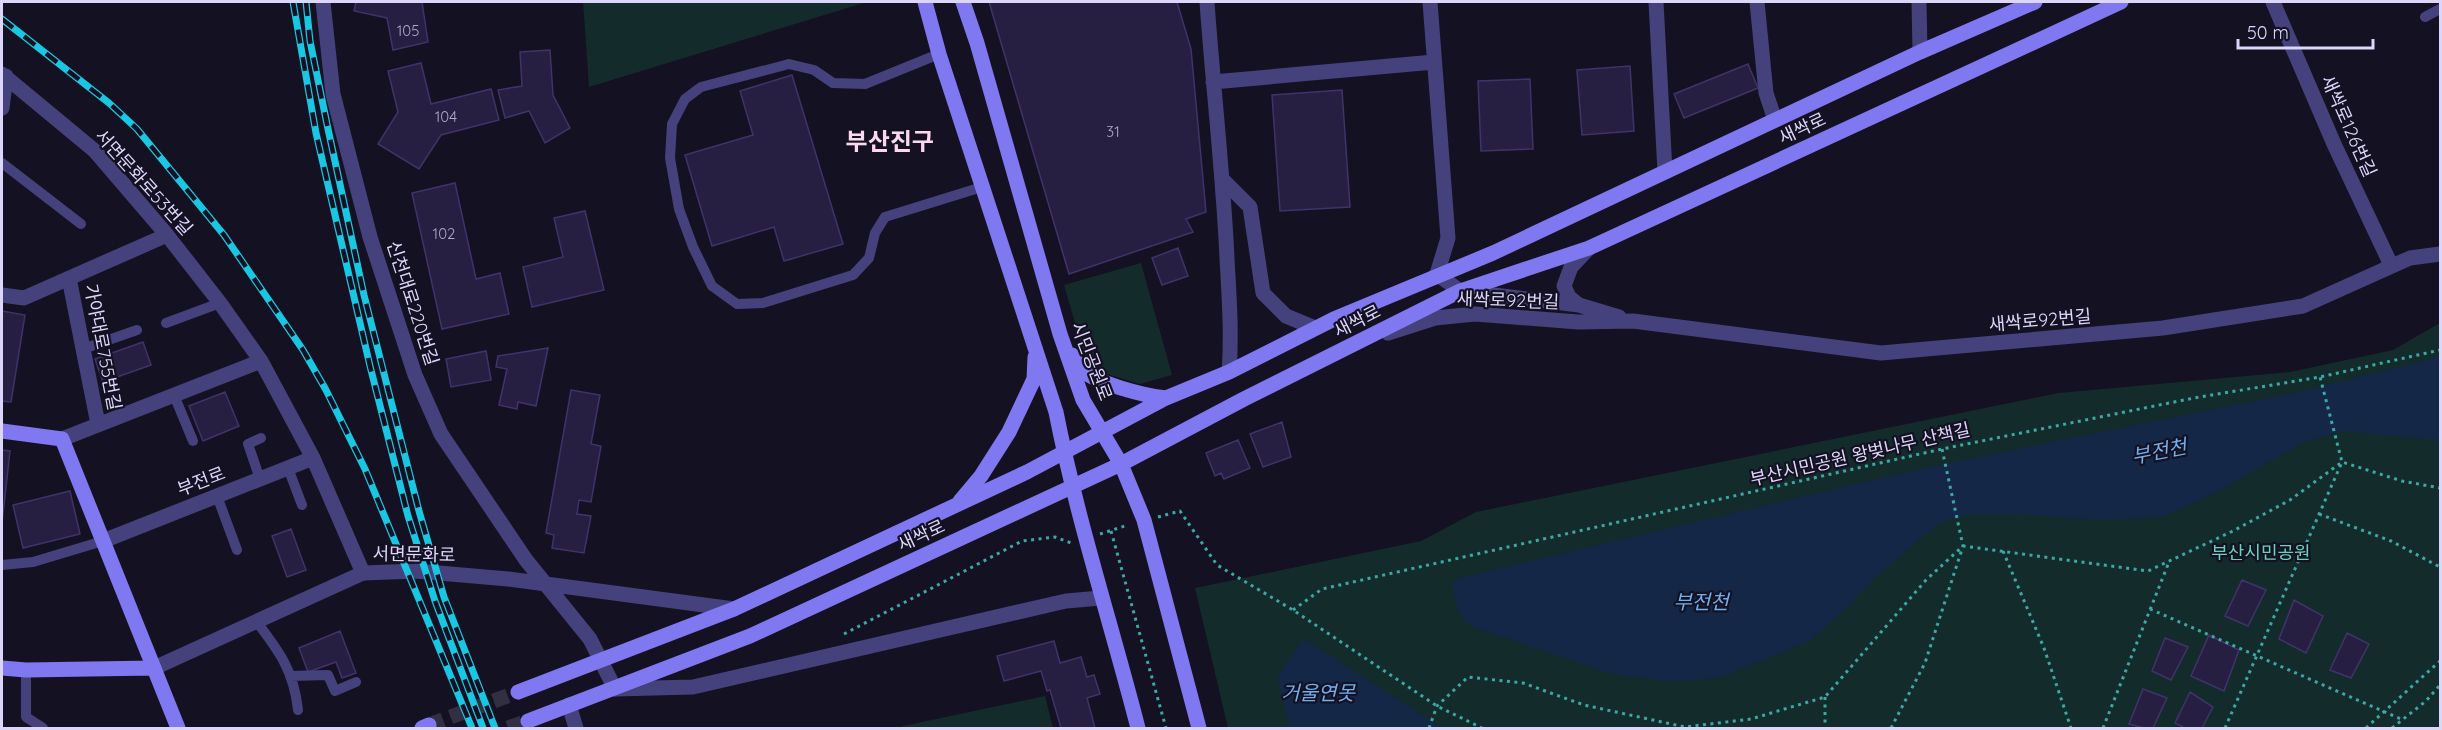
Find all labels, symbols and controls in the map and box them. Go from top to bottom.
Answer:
scale bar [2238,12,2373,50]
house number: 105 [397,21,419,40]
text: 50 m [2247,21,2289,44]
street label: 새싹로126번길 [2316,71,2382,181]
house number: 104 [435,107,457,126]
street label: 새싹로 [1775,107,1829,149]
house number: 31 [1106,122,1120,141]
street label: 서면문화로53번길 [90,124,198,240]
district label: 부산진구 [846,126,934,156]
house number: 102 [433,224,455,243]
street label: 신천대로220번길 [382,238,444,368]
street label: 가야대로755번길 [79,282,127,412]
street label: 새싹로92번길 [1456,287,1560,313]
street label: 새싹로 [1330,299,1384,343]
street label: 새싹로92번길 [1988,304,2092,336]
street label: 시민공원로 [1066,318,1118,404]
street label: 부산시민공원 왕벚나무 산책길 [1748,417,1972,491]
water label: 부전천 [2130,433,2191,469]
street label: 부전로 [174,461,228,501]
street label: 새싹로 [894,514,948,556]
park label: 부산시민공원 [2211,541,2311,564]
street label: 서면문화로 [372,542,456,566]
water label: 부전천 [1673,589,1731,614]
water label: 거울연못 [1281,680,1356,705]

